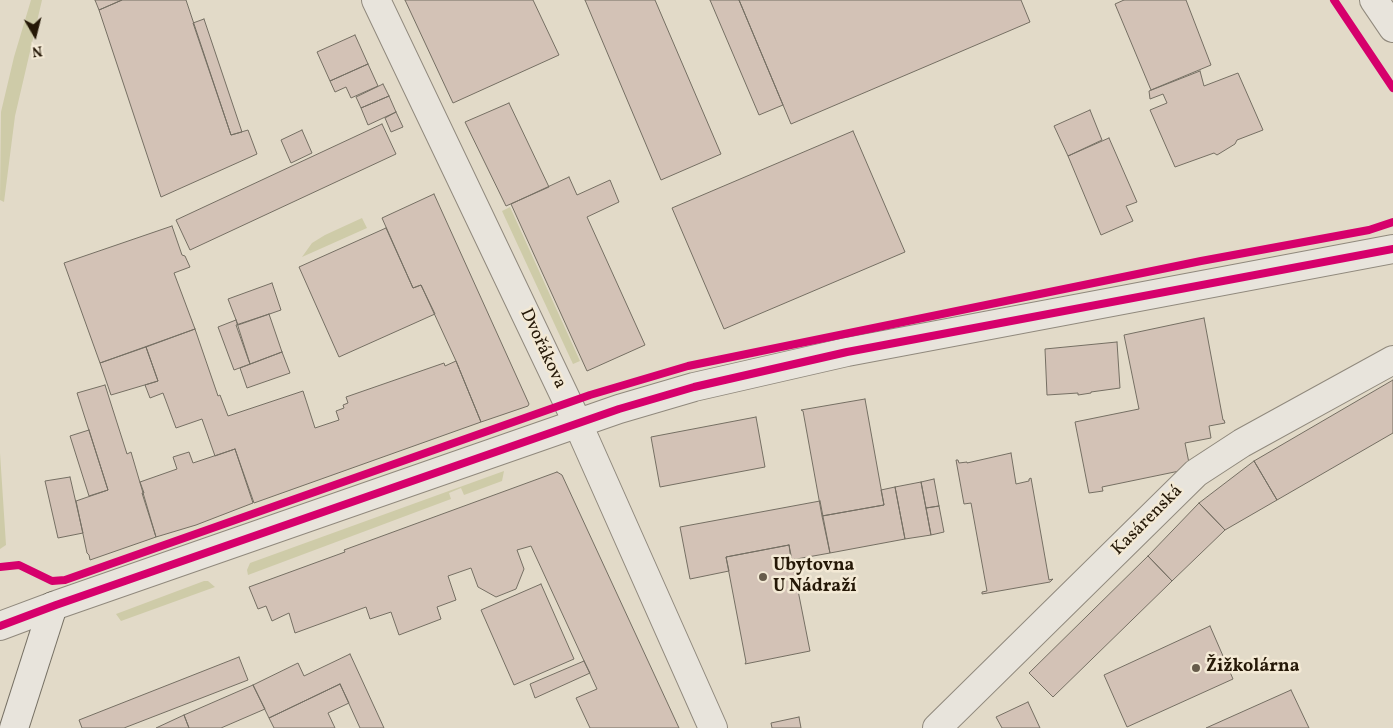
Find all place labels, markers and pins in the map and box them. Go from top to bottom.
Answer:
place label: Ubytovna U Nádraží [773,556,857,598]
marker: Ubytovna U Nádraží [757,571,769,583]
place label: Žižkolárna [1206,657,1299,679]
marker: Žižkolárna [1190,662,1202,674]

